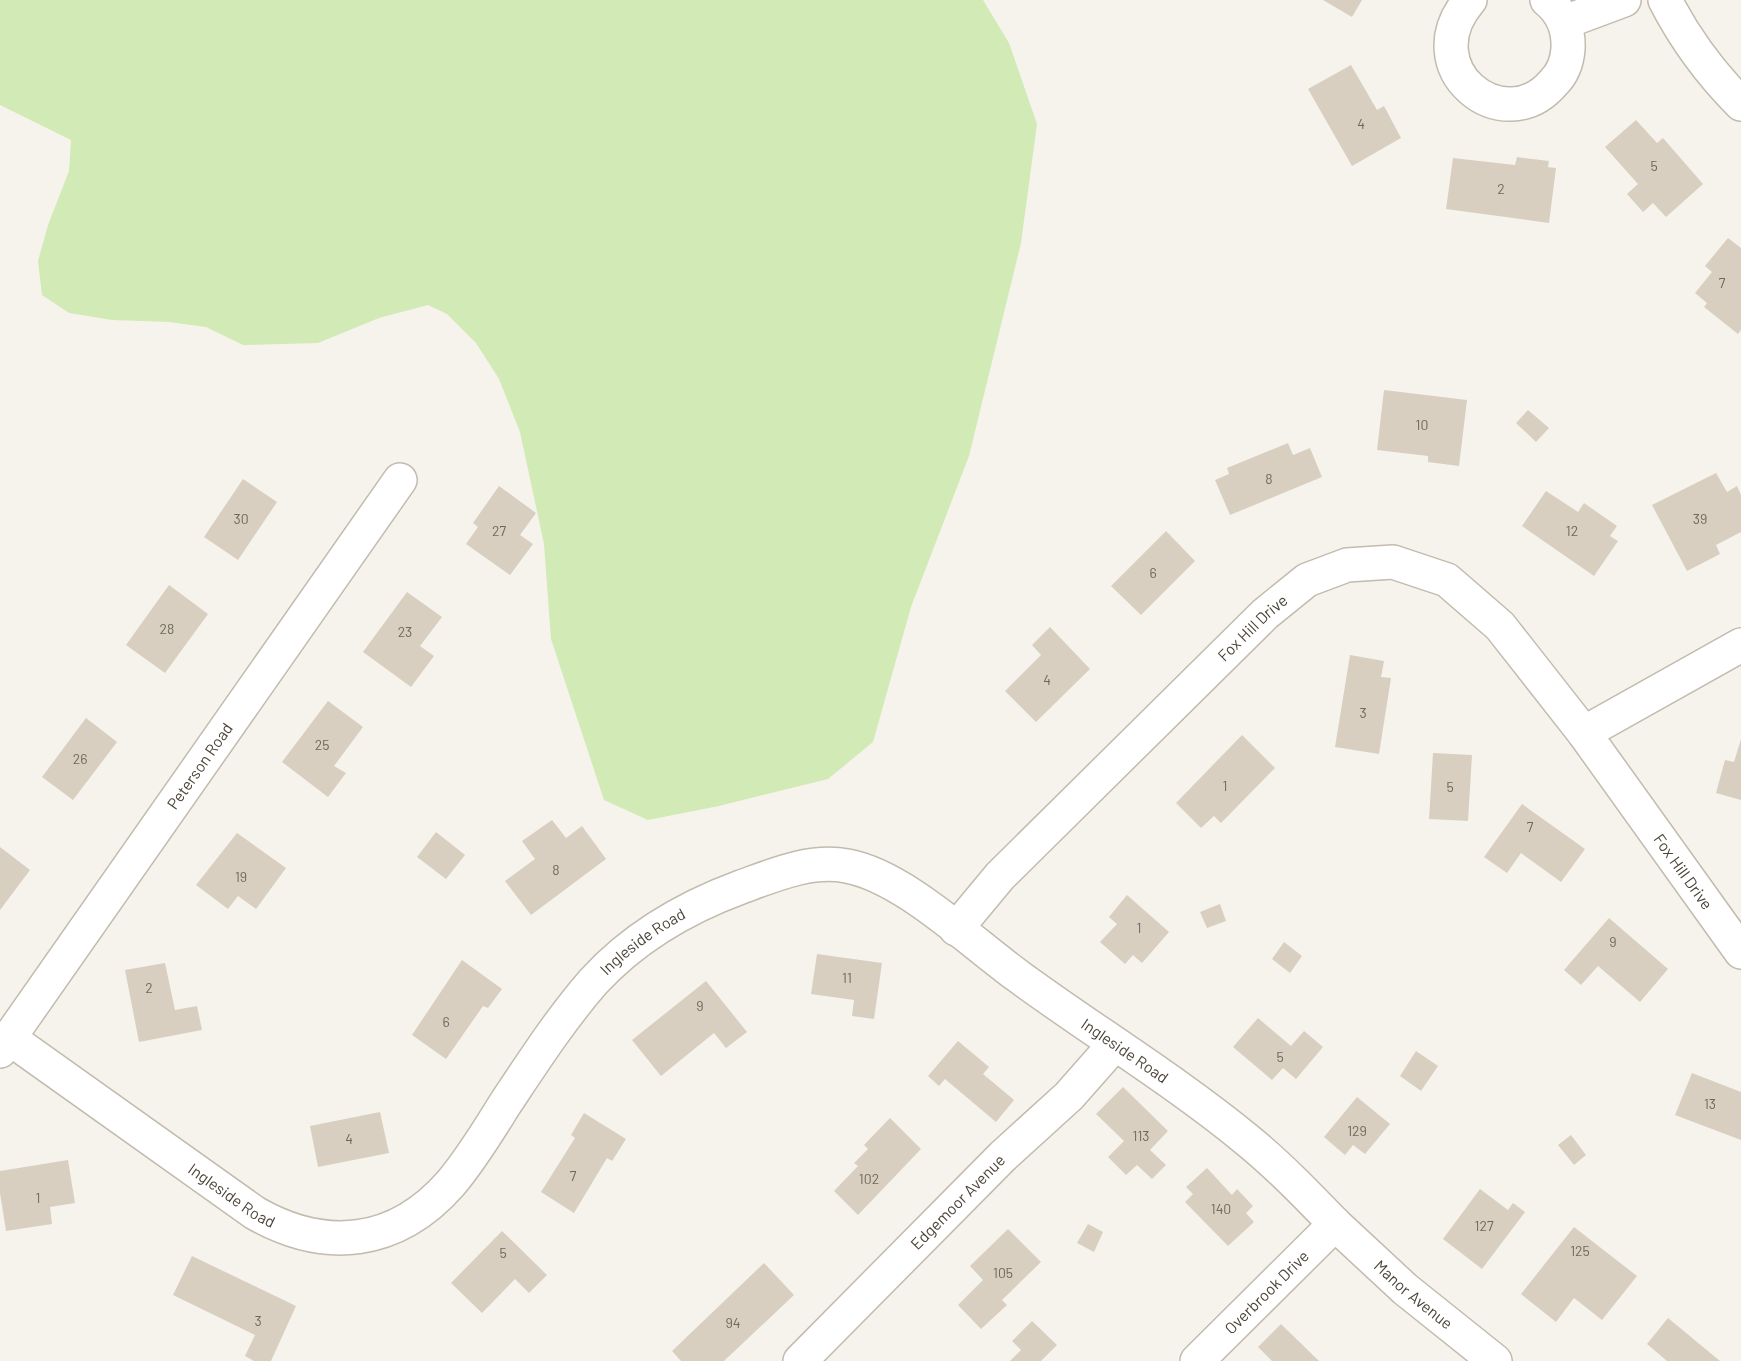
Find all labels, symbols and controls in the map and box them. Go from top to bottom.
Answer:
house number: 4 [1357,115,1365,132]
house number: 5 [1650,157,1658,174]
house number: 2 [1497,180,1505,197]
house number: 7 [1719,274,1726,291]
house number: 10 [1416,416,1428,433]
house number: 8 [1265,470,1273,487]
house number: 30 [233,510,249,527]
house number: 39 [1693,510,1707,527]
house number: 27 [492,522,506,539]
house number: 12 [1566,522,1578,539]
house number: 6 [1149,564,1157,581]
street label: Fox Hill Drive [1213,590,1291,665]
house number: 28 [160,620,174,637]
house number: 23 [398,623,412,640]
house number: 4 [1043,671,1051,688]
house number: 3 [1359,704,1367,721]
street label: Peterson Road [162,719,236,813]
house number: 25 [315,736,329,753]
house number: 26 [73,750,87,767]
house number: 1 [1223,777,1227,794]
house number: 5 [1446,778,1454,795]
house number: 7 [1527,818,1534,835]
street label: Fox Hill Drive [1650,830,1717,913]
house number: 8 [552,861,560,878]
house number: 19 [235,868,247,885]
street label: Ingleside Road [596,904,688,978]
house number: 1 [1137,919,1141,936]
house number: 9 [1609,933,1617,950]
house number: 11 [842,969,852,986]
house number: 2 [145,979,153,996]
house number: 9 [696,997,704,1014]
house number: 6 [442,1013,450,1030]
street label: Ingleside Road [1078,1014,1172,1087]
house number: 5 [1276,1048,1284,1065]
house number: 13 [1704,1095,1716,1112]
house number: 129 [1347,1122,1367,1139]
house number: 113 [1132,1127,1150,1144]
house number: 4 [345,1130,353,1147]
street label: Edgemoor Avenue [906,1150,1008,1253]
street label: Ingleside Road [185,1159,279,1231]
house number: 7 [570,1167,577,1184]
house number: 102 [859,1170,879,1187]
house number: 1 [36,1189,40,1206]
house number: 140 [1211,1200,1231,1217]
house number: 127 [1474,1217,1494,1234]
house number: 125 [1570,1242,1590,1259]
house number: 5 [499,1244,507,1261]
street label: Overbrook Drive [1220,1246,1312,1337]
street label: Manor Avenue [1371,1256,1457,1333]
house number: 105 [993,1264,1013,1281]
house number: 3 [254,1312,262,1329]
house number: 94 [725,1314,741,1331]

